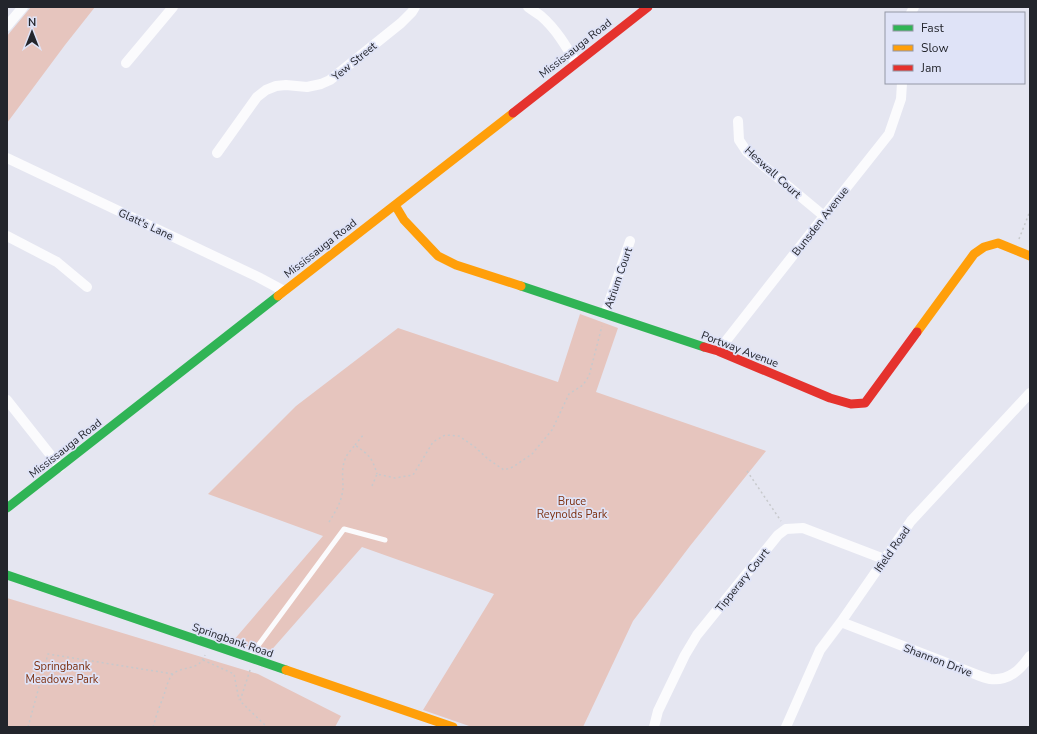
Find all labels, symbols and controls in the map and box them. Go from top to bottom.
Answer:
north arrow [12,12,52,52]
legend [885,12,1025,84]
text: N [28,15,36,30]
street label: Mississauga Road [536,15,615,82]
text: Fast [921,20,944,36]
street label: Yew Street [328,39,380,85]
text: Slow [921,40,949,56]
text: Jam [920,60,942,76]
street label: Heswall Court [741,143,804,202]
street label: Bunsden Avenue [789,184,852,259]
street label: Glatt's Lane [116,205,176,244]
street label: Mississauga Road [281,215,360,282]
street label: Atrium Court [601,245,636,311]
street label: Portway Avenue [699,328,781,371]
street label: Mississauga Road [26,415,105,482]
park label: Bruce Reynolds Park [537,494,608,522]
street label: Ifield Road [871,523,914,575]
street label: Tipperary Court [712,545,773,615]
street label: Springbank Road [190,620,275,661]
street label: Shannon Drive [901,640,975,681]
park label: Springbank Meadows Park [26,659,99,687]

